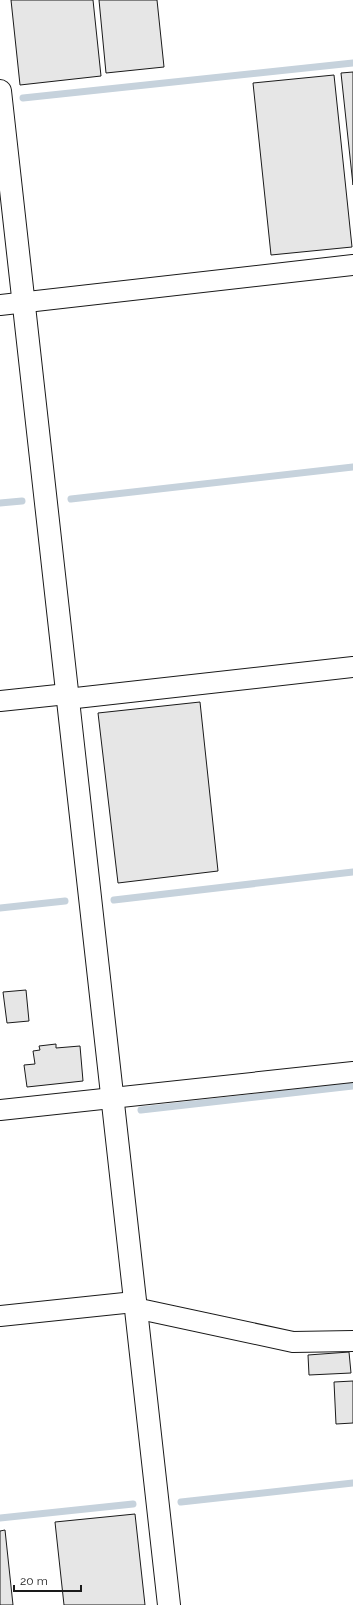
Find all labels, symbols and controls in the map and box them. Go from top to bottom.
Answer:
scale bar [14,1567,81,1593]
text: 20 m [20,1574,48,1588]

